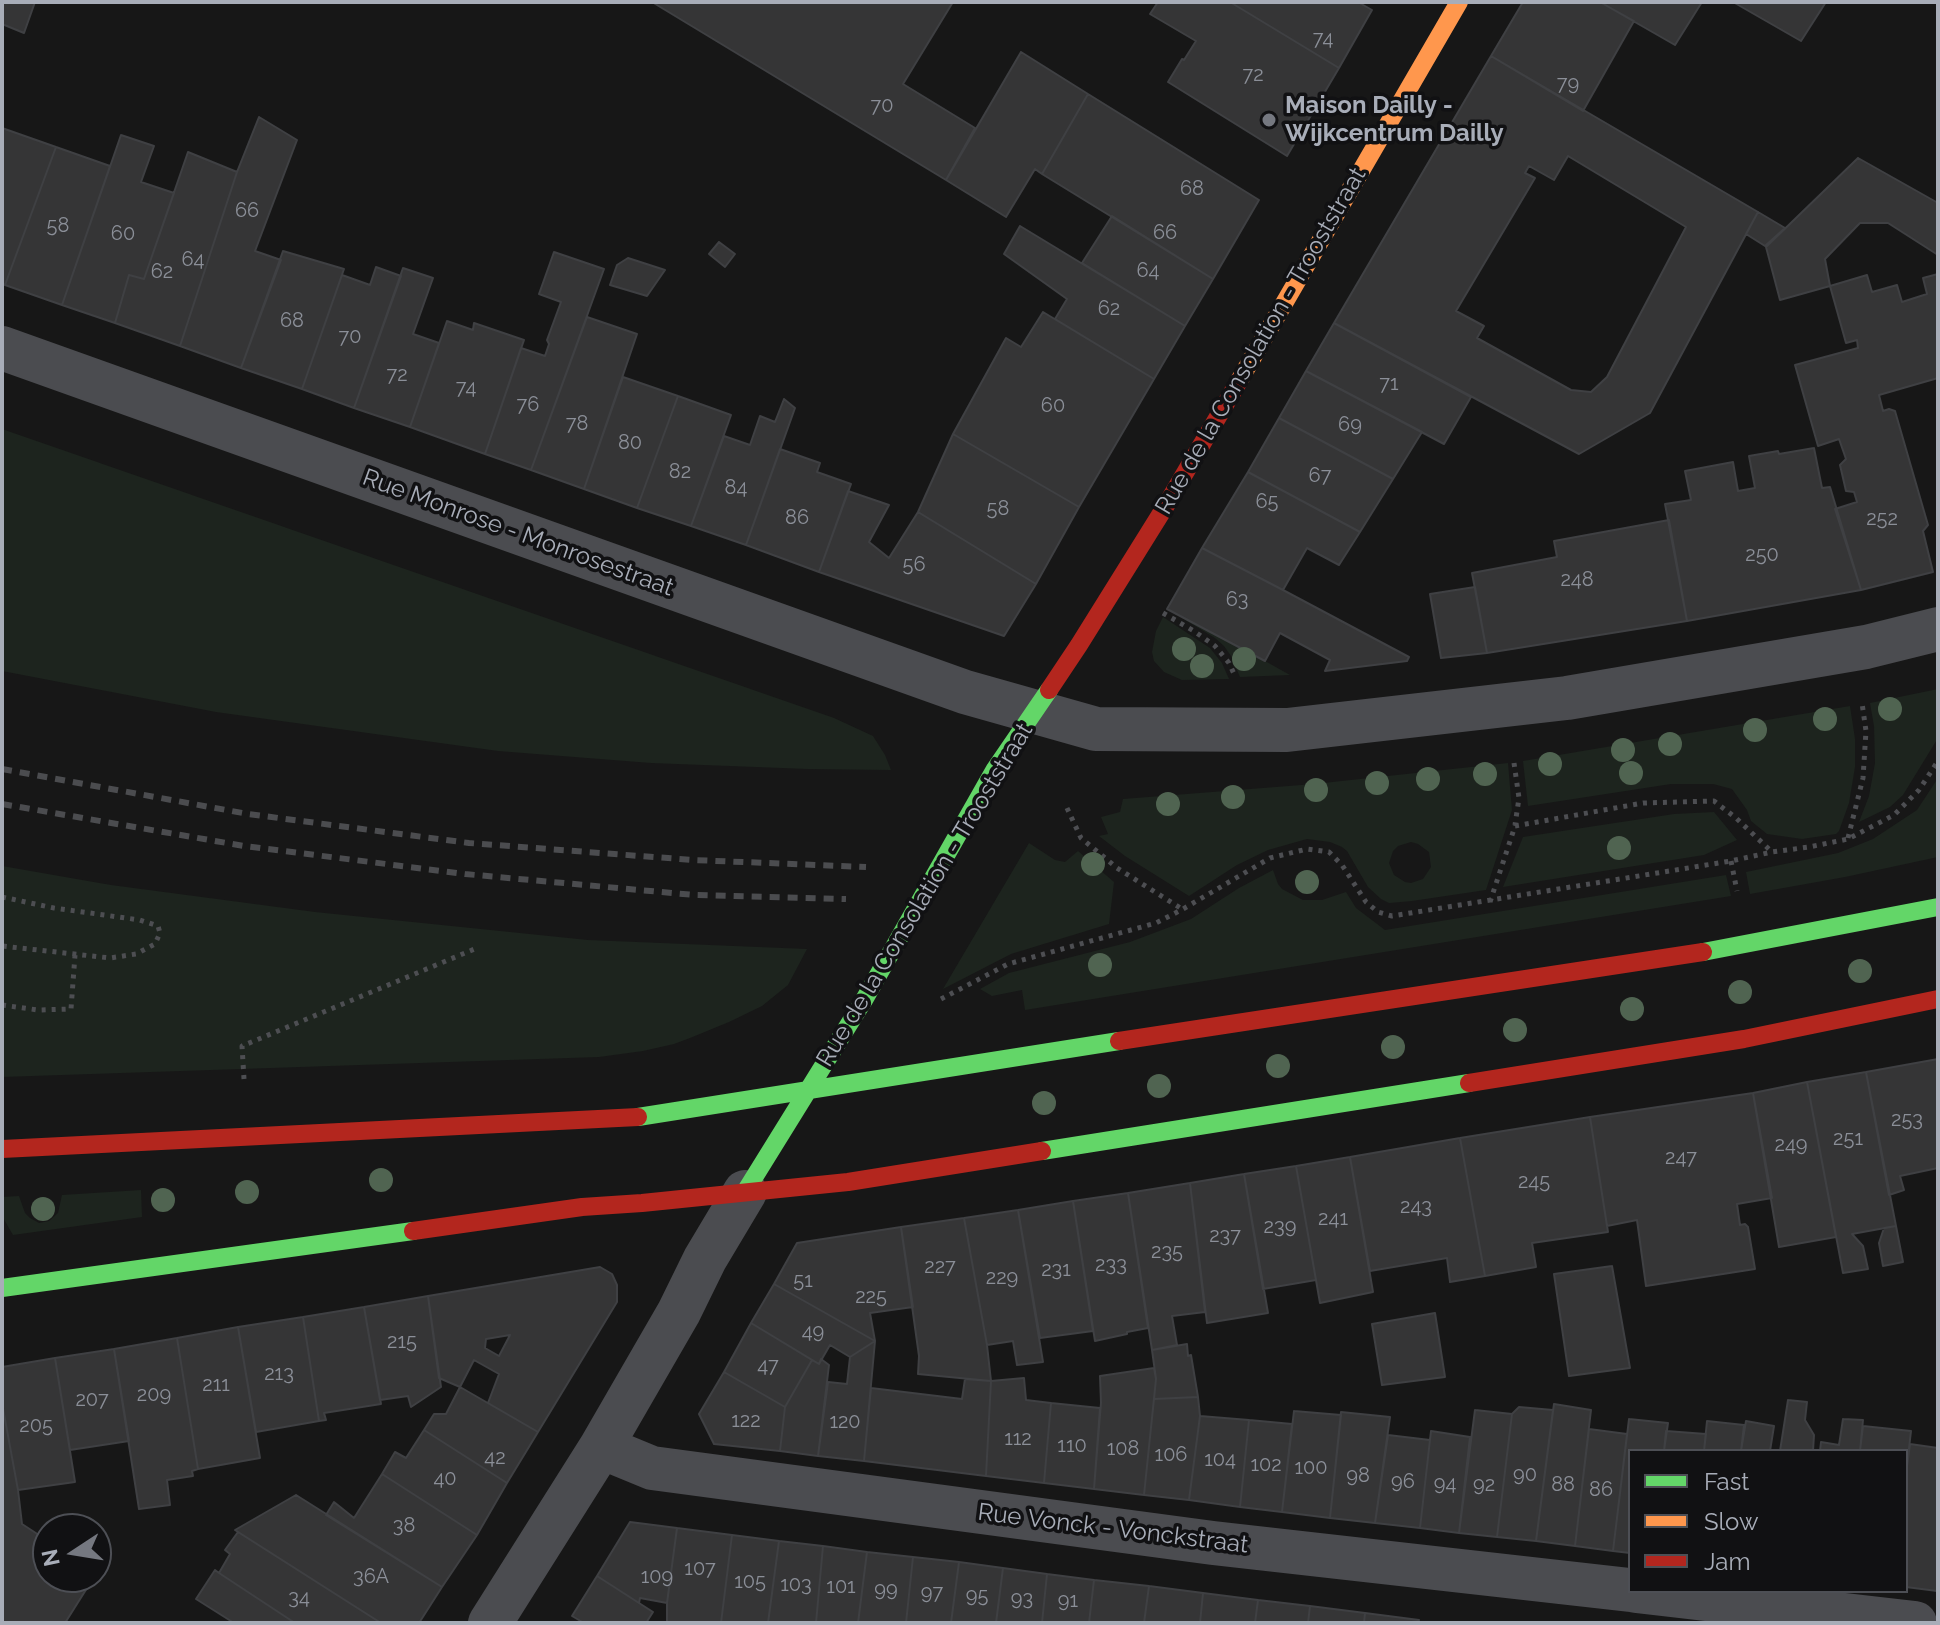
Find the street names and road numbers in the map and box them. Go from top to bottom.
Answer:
street label: Rue de la Consolation - Trooststraat [1150,162,1372,520]
street label: Rue Monrose - Monrosestraat [359,463,677,603]
street label: Rue de la Consolation - Trooststraat [811,718,1039,1072]
street label: Rue Vonck - Vonckstraat [976,1498,1250,1560]

